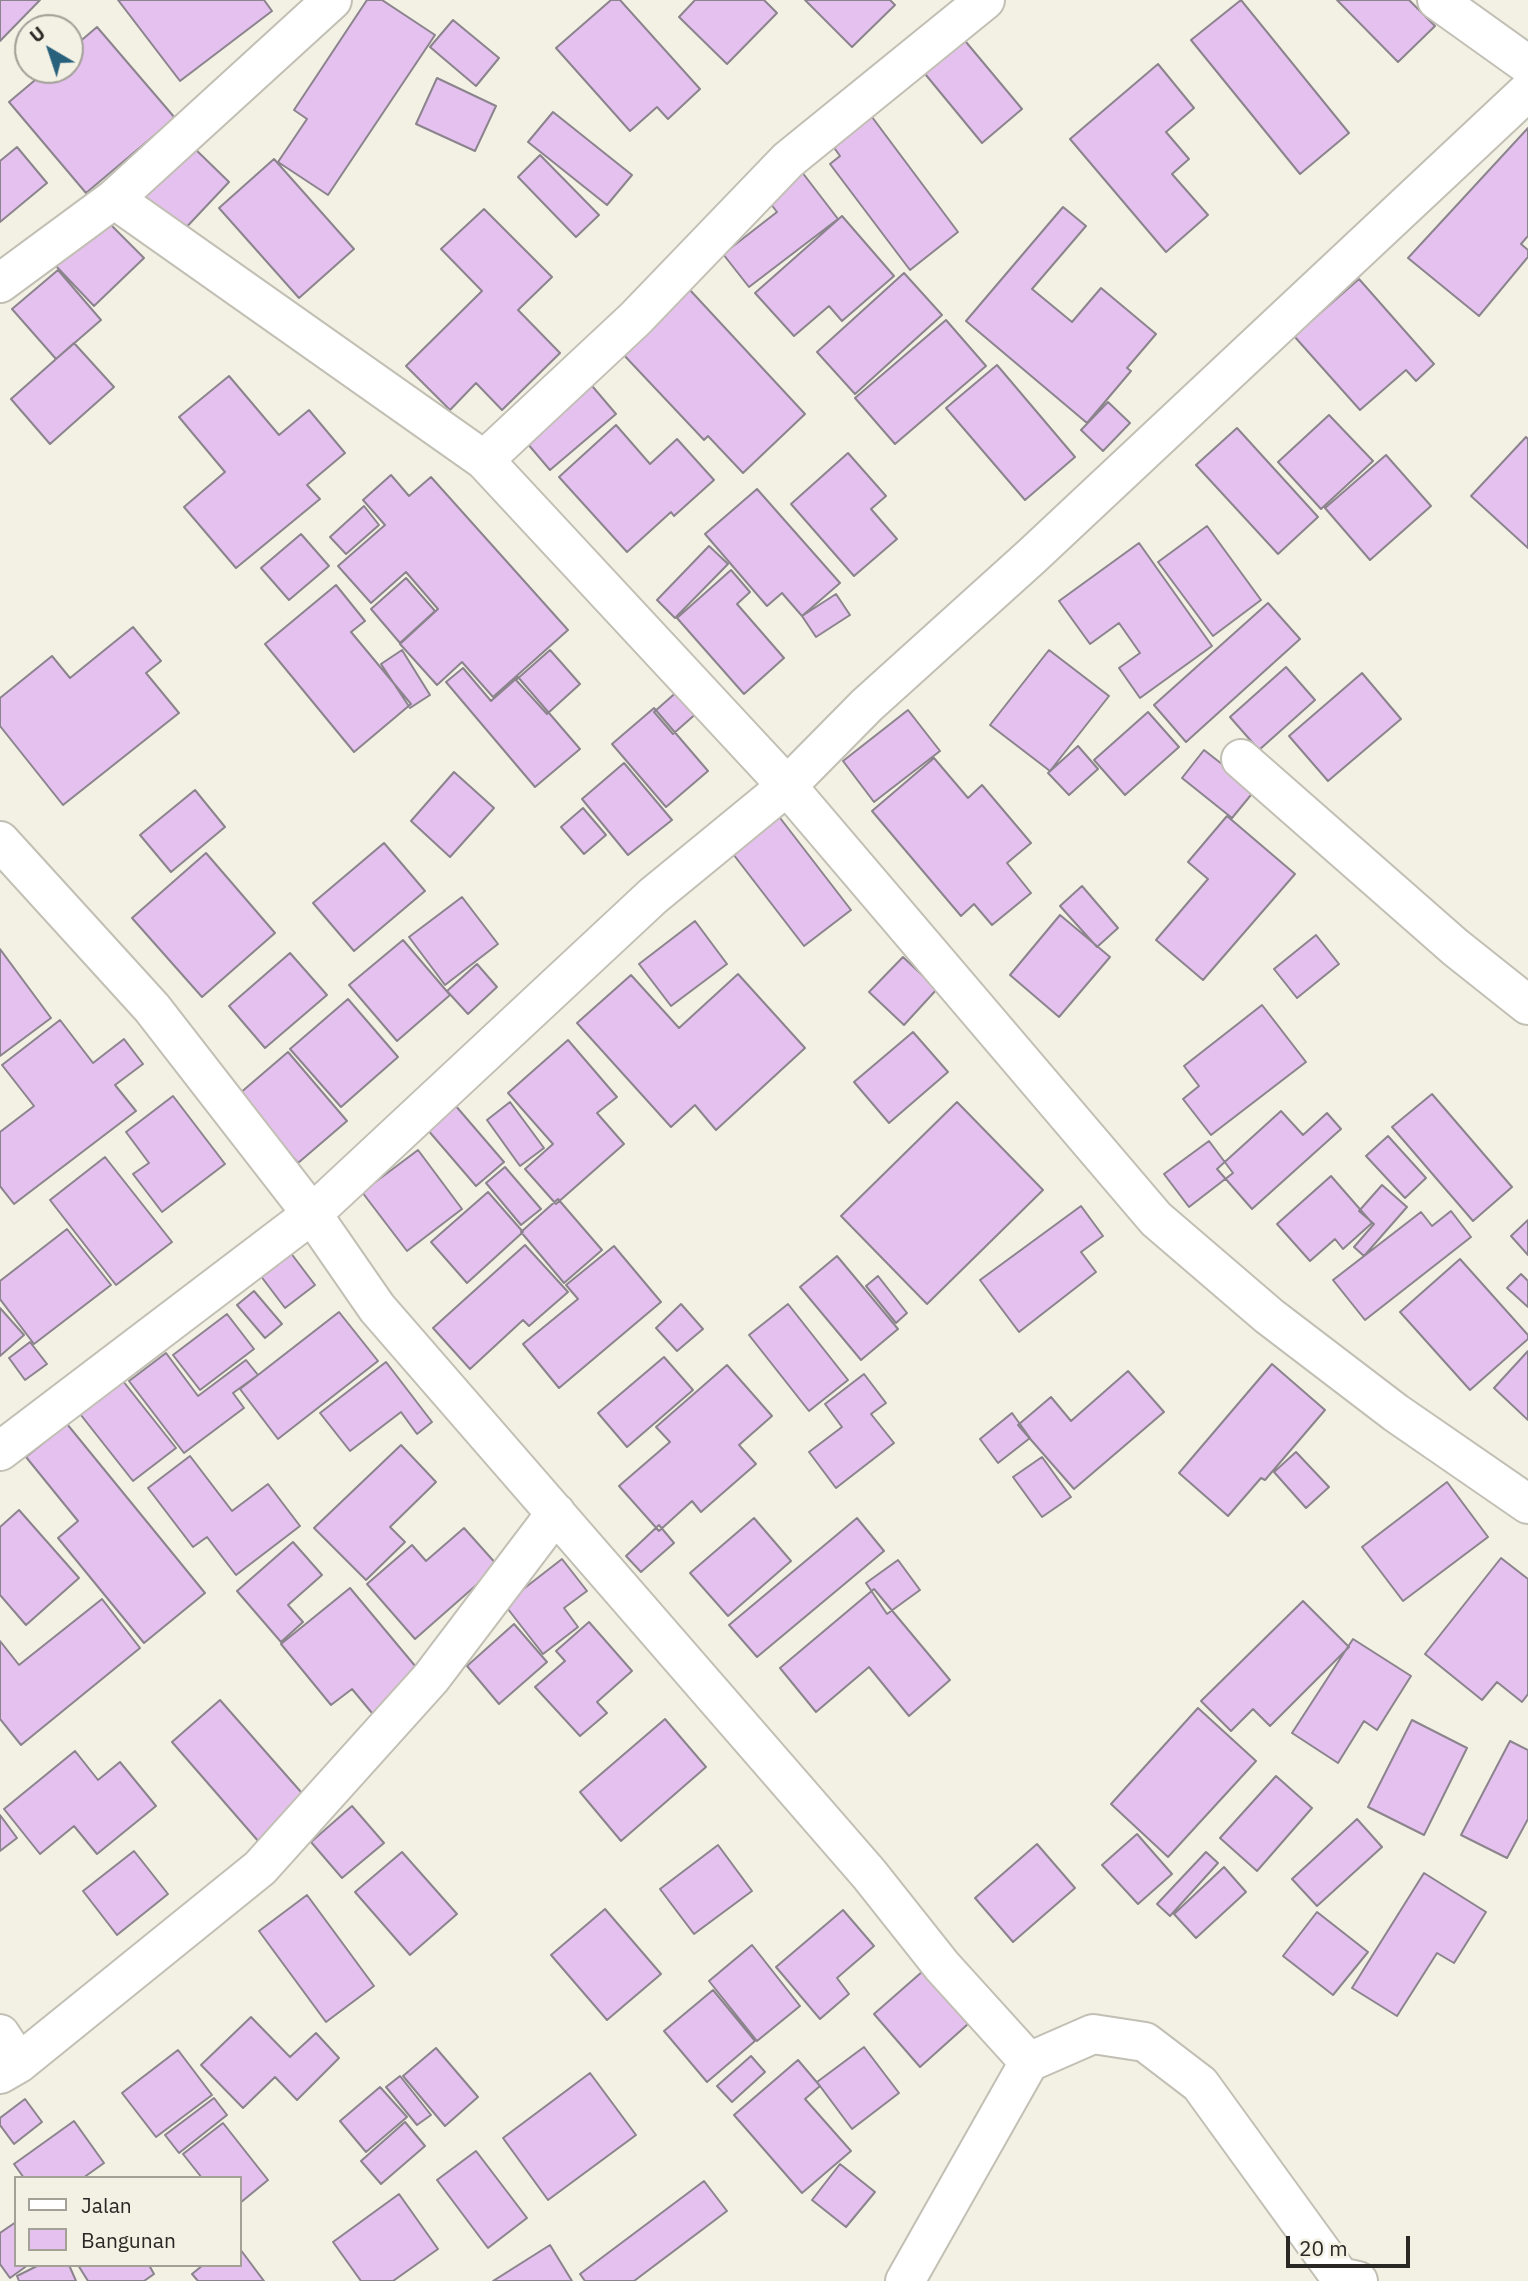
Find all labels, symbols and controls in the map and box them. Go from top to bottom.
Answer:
north arrow [14,14,84,84]
text: U [24,21,50,48]
legend [14,2176,242,2267]
text: Jalan [81,2191,132,2219]
scale bar [1290,2222,1414,2266]
text: Bangunan [81,2226,176,2254]
text: 20 m [1299,2234,1348,2262]

